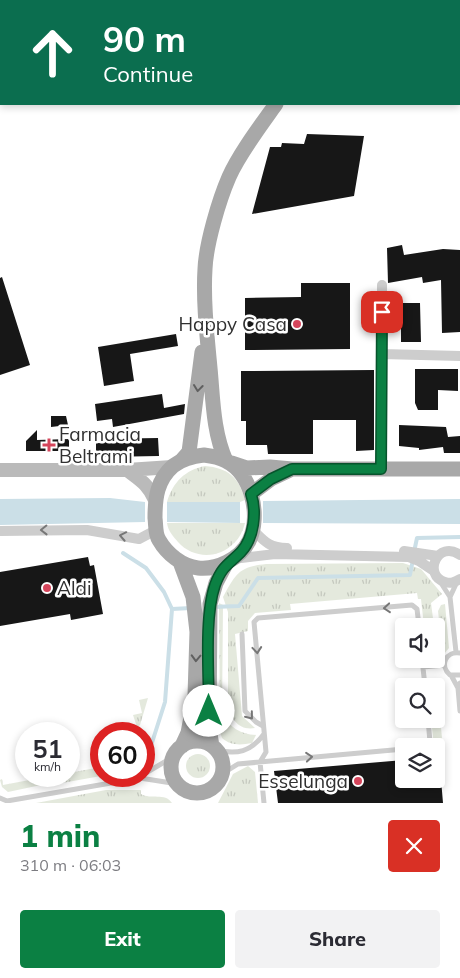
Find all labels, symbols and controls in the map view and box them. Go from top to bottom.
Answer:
text: 90 m [103,17,186,61]
icon: ahead [20,20,85,85]
text: Continue [103,60,193,88]
pin [361,291,403,333]
icon: arrive [368,298,396,326]
place label: Happy Casa [178,312,287,336]
marker: Happy Casa [291,318,303,330]
one-way arrow [193,384,203,393]
place label: Farmacia Beltrami [59,422,141,468]
marker: Farmacia Beltrami [43,439,55,451]
one-way arrow [39,525,47,536]
one-way arrow [118,532,127,542]
place label: Aldi [57,576,91,600]
marker: Aldi [41,582,53,594]
one-way arrow [383,602,391,613]
map controls [395,618,445,788]
button: sound [395,618,445,668]
one-way arrow [251,646,262,654]
one-way arrow [191,654,201,662]
button: search [395,678,445,728]
position arrow [182,684,234,736]
one-way arrow [245,710,254,719]
speed limit sign: 60 [90,722,155,787]
text: 51 [32,733,63,764]
button: layers [395,738,445,788]
one-way arrow [305,752,313,763]
text: km/h [34,759,61,774]
place label: Esselunga [258,769,348,793]
marker: Esselunga [352,775,364,787]
text: 1 min [20,817,100,855]
button: close [388,820,440,872]
text: 310 m · 06:03 [20,855,121,875]
button: Exit [20,910,225,968]
button: Share [235,910,440,968]

